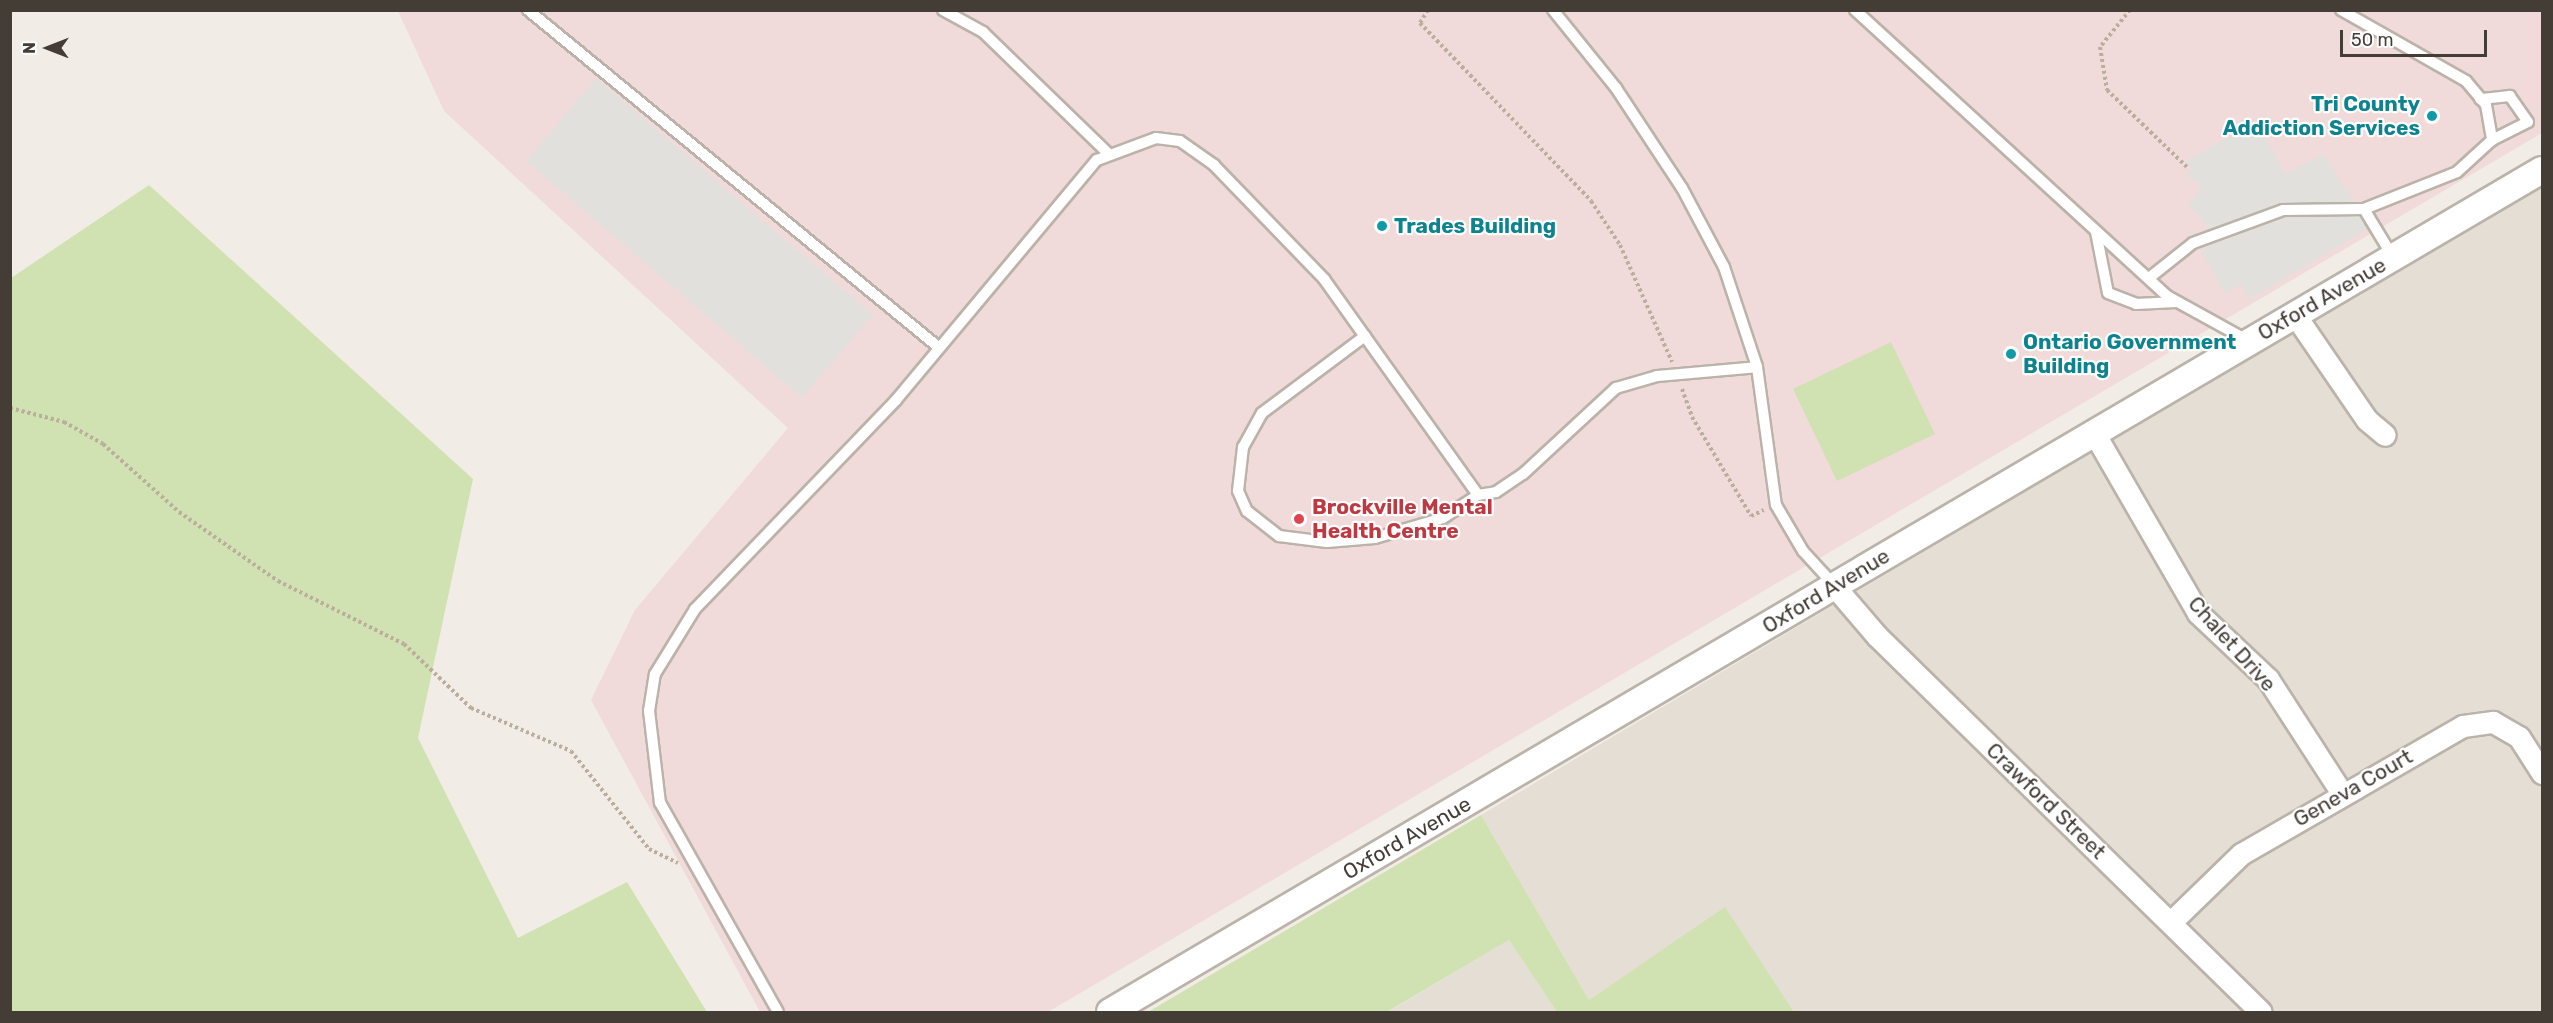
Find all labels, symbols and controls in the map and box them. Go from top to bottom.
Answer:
north arrow [18,18,78,78]
scale bar [2343,18,2490,56]
text: 50 m [2351,29,2394,51]
text: N [20,42,39,54]
place label: Tri County Addiction Services [2223,91,2420,141]
marker: Tri County Addiction Services [2425,109,2439,123]
place label: Trades Building [1394,213,1556,239]
marker: Trades Building [1375,219,1389,233]
street label: Oxford Avenue [2253,252,2391,346]
place label: Ontario Government Building [2023,329,2236,379]
marker: Ontario Government Building [2004,347,2018,361]
place label: Brockville Mental Health Centre [1312,494,1493,544]
marker: Brockville Mental Health Centre [1290,510,1308,528]
street label: Oxford Avenue [1758,543,1894,639]
street label: Chalet Drive [2183,591,2281,697]
street label: Crawford Street [1981,738,2111,864]
street label: Geneva Court [2289,744,2417,832]
street label: Oxford Avenue [1338,791,1476,885]

